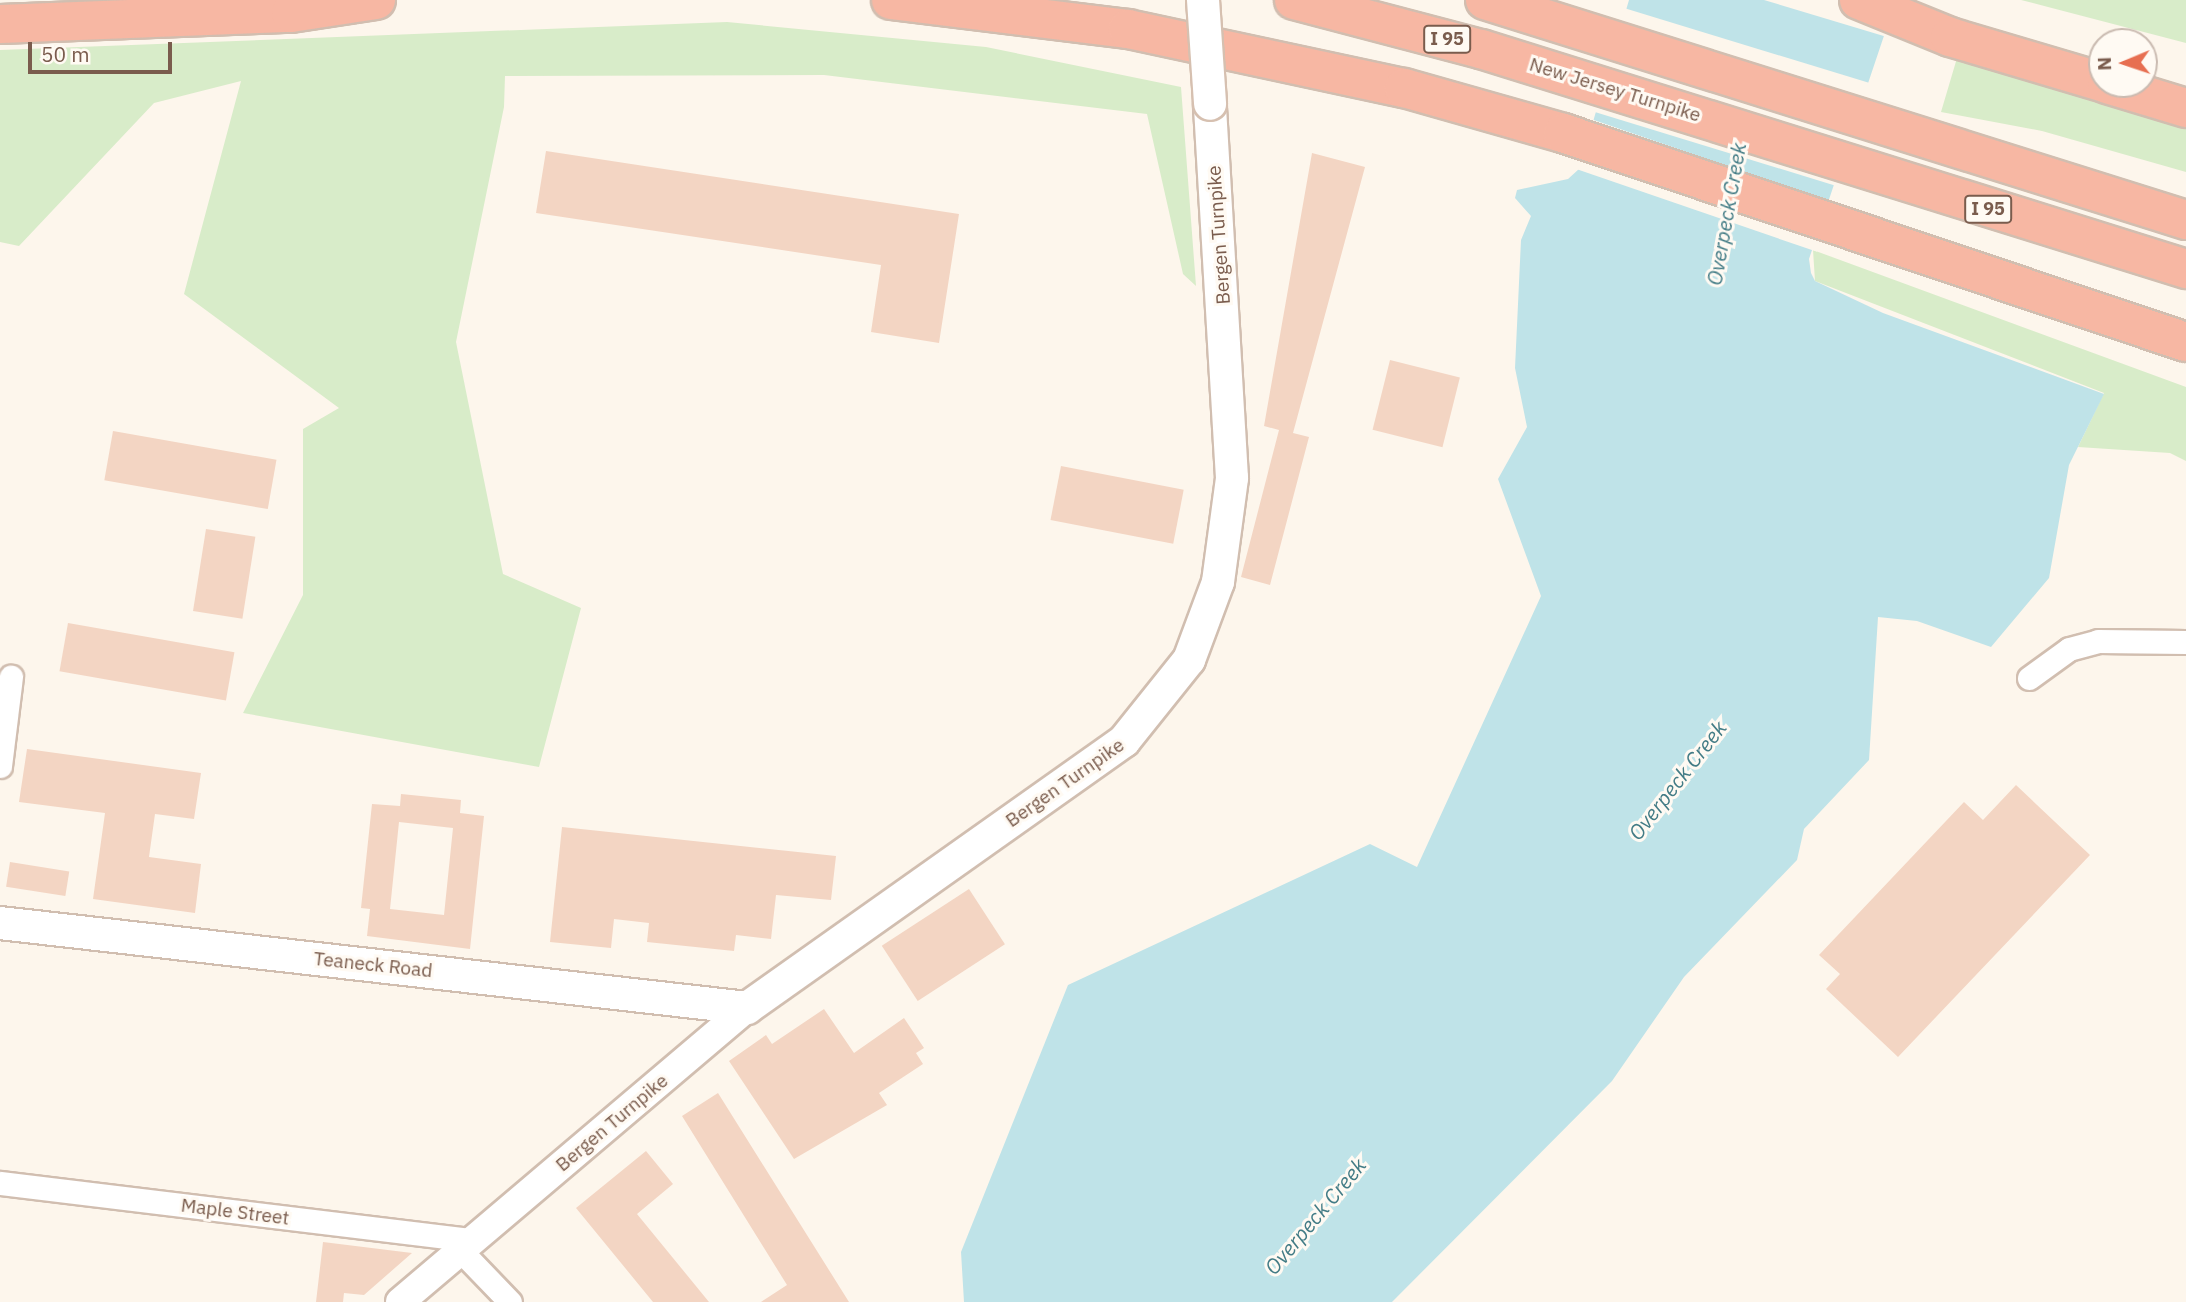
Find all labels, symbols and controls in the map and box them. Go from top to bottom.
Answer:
road number: I 95 [1422,24,1472,54]
scale bar [32,28,175,72]
north arrow [2088,28,2158,98]
text: 50 m [41,40,90,68]
street label: New Jersey Turnpike [1527,53,1703,127]
text: N [2092,56,2116,71]
water label: Overpeck Creek [1701,141,1751,287]
street label: Bergen Turnpike [1203,165,1235,305]
road number: I 95 [1964,194,2012,224]
water label: Overpeck Creek [1623,715,1731,845]
street label: Bergen Turnpike [1001,734,1129,832]
street label: Teaneck Road [313,947,433,983]
street label: Bergen Turnpike [551,1069,673,1177]
water label: Overpeck Creek [1259,1153,1371,1279]
street label: Maple Street [180,1194,290,1230]

